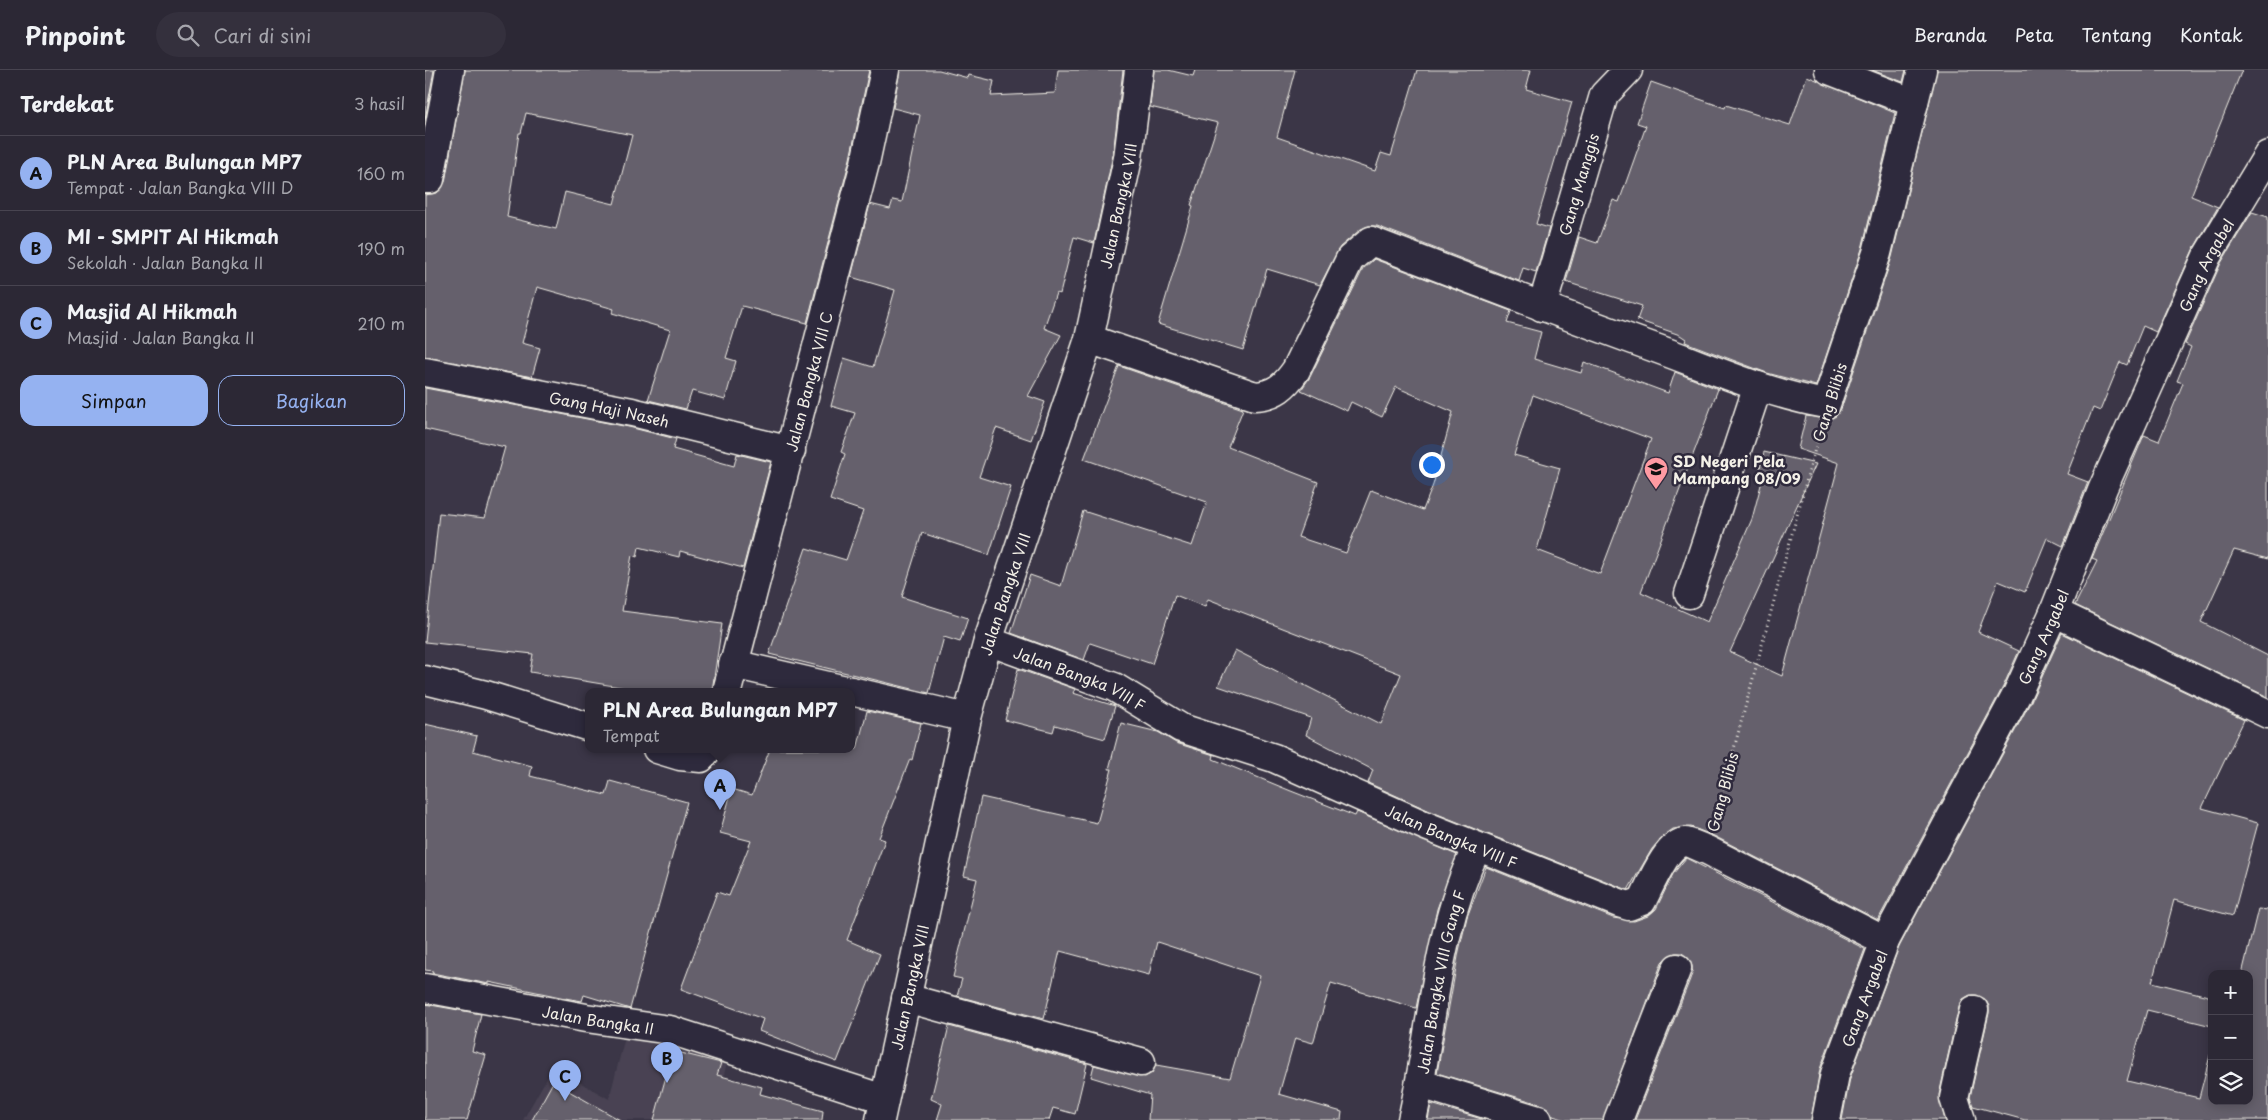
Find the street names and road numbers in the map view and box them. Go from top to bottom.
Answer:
street label: Gang Manggis [1552,130,1604,238]
street label: Jalan Bangka VIII [1093,141,1141,271]
street label: Gang Argabel [2172,214,2239,315]
street label: Jalan Bangka VIII C [779,309,837,454]
street label: Gang Blibis [1806,359,1852,444]
street label: Gang Haji Naseh [547,385,672,432]
street label: Jalan Bangka VIII [973,529,1035,658]
street label: Gang Argabel [2011,586,2073,688]
street label: Jalan Bangka VIII F [1011,640,1150,715]
street label: Gang Blibis [1700,749,1744,834]
street label: Jalan Bangka VIII F [1382,798,1521,873]
street label: Jalan Bangka VIII Gang F [1410,887,1470,1076]
street label: Jalan Bangka VIII [884,922,934,1052]
street label: Gang Argabel [1835,946,1892,1050]
street label: Jalan Bangka II [540,999,656,1039]

